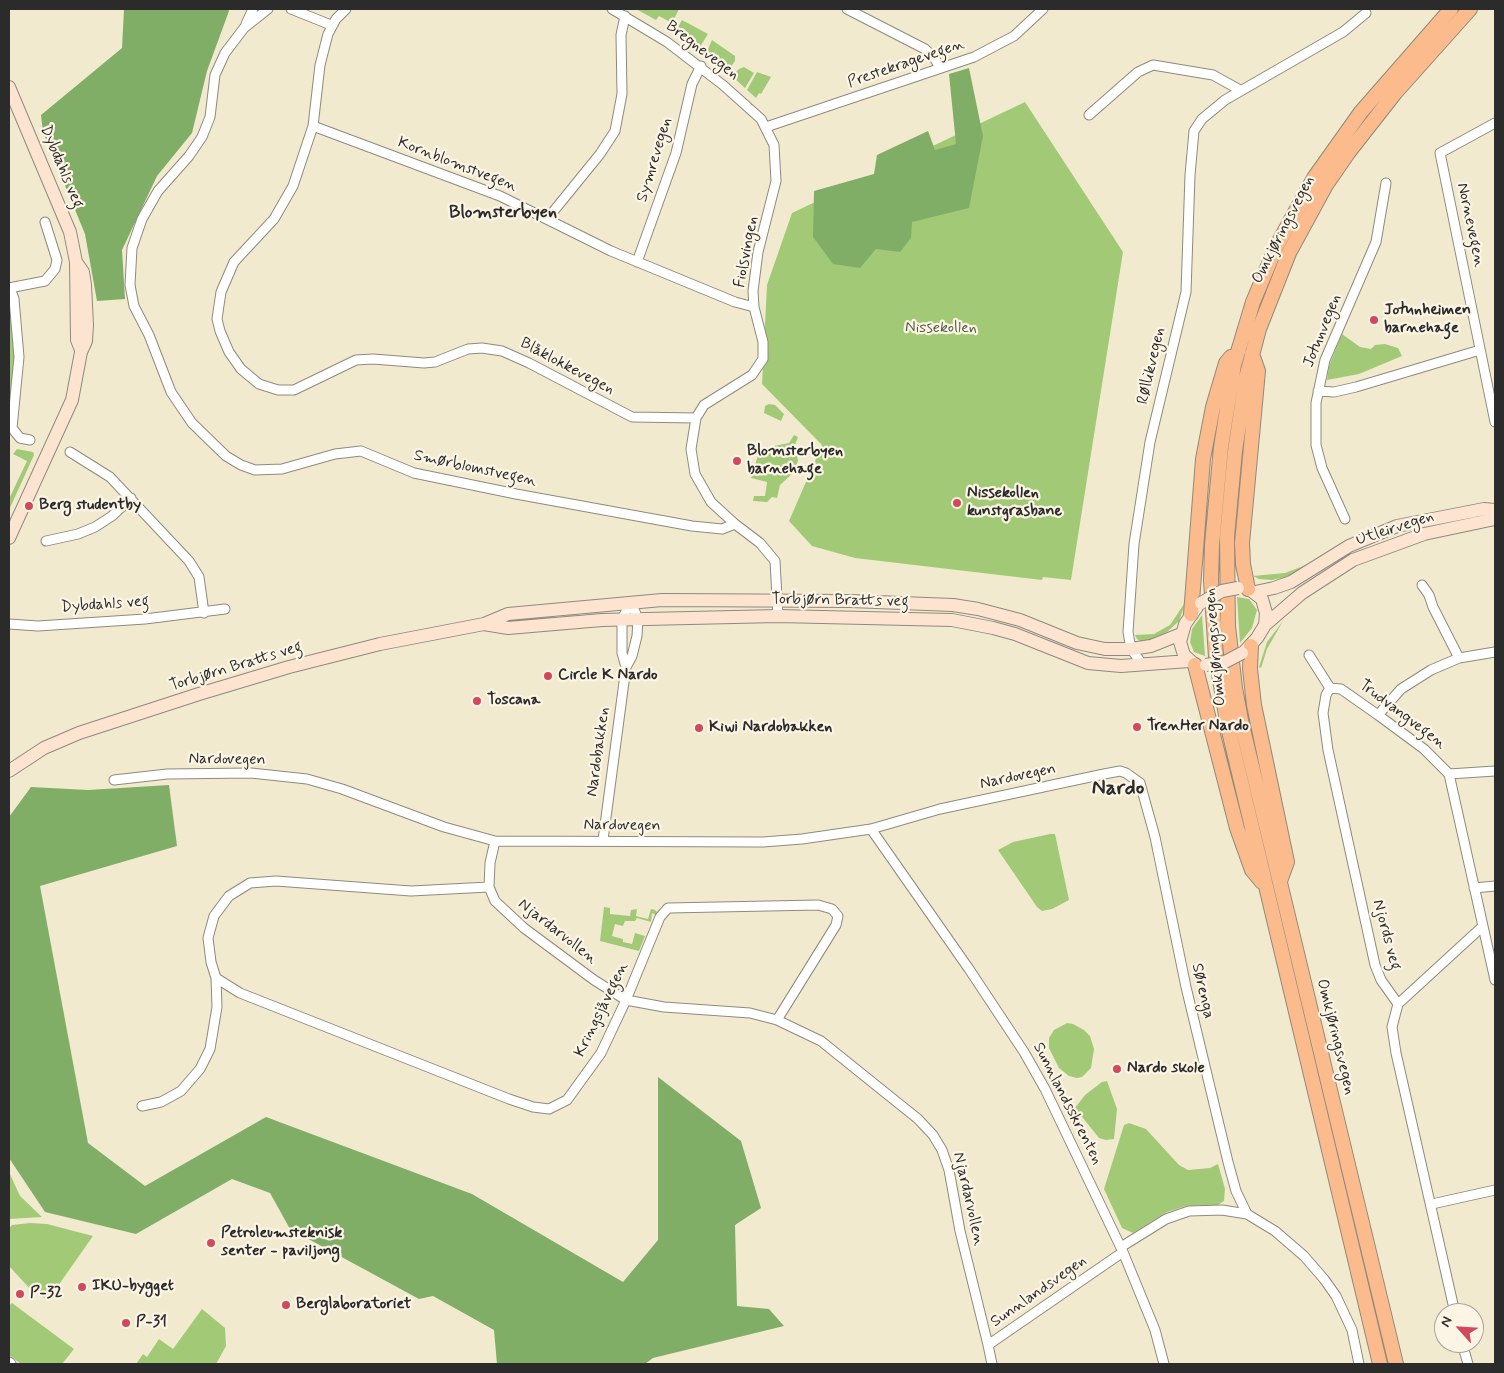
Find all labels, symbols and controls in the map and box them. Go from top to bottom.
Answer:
street label: Bregnevegen [662,17,742,85]
street label: Prestekragevegen [845,35,967,93]
street label: Symrevegen [633,115,677,205]
street label: Dybdahls veg [35,123,87,211]
street label: Kornblomstvegen [395,133,519,197]
street label: Omkjøringsvegen [1249,173,1319,287]
street label: Nornevegen [1452,181,1488,269]
district label: Blomsterbyen [449,202,557,224]
street label: Fiolsvingen [731,215,763,289]
street label: Jotunvegen [1300,292,1346,370]
place label: Jotunheimen barnehage [1384,301,1471,339]
marker: Jotunheimen barnehage [1368,314,1380,326]
park label: Nissekollen [905,319,977,339]
street label: Røllikvegen [1134,326,1170,406]
street label: Blåklokkevegen [517,334,617,400]
place label: Blomsterbyen barnehage [747,442,843,480]
street label: Smørblomstvegen [412,447,538,491]
marker: Blomsterbyen barnehage [731,455,743,467]
place label: Nissekollen kunstgrasbane [967,484,1062,522]
place label: Berg studentby [39,496,141,516]
marker: Nissekollen kunstgrasbane [951,497,963,509]
marker: Berg studentby [23,500,35,512]
street label: Utleirvegen [1354,507,1436,551]
street label: Omkjøringsvegen [1201,587,1231,707]
street label: Torbjørn Bratts veg [771,590,909,612]
street label: Dybdahls veg [60,592,150,618]
street label: Torbjørn Bratts veg [167,638,305,696]
place label: Circle K Nardo [558,666,658,686]
marker: Circle K Nardo [542,670,554,682]
street label: Trudvangvegen [1355,676,1449,754]
place label: Toscana [487,691,540,711]
marker: Toscana [471,695,483,707]
street label: Nardobakken [583,706,615,798]
place label: TrenHer Nardo [1147,717,1249,737]
place label: Kiwi Nardobakken [709,718,832,738]
marker: TrenHer Nardo [1131,721,1143,733]
marker: Kiwi Nardobakken [693,722,705,734]
street label: Nardovegen [188,750,266,770]
street label: Nardovegen [978,760,1058,794]
district label: Nardo [1092,777,1144,803]
street label: Nardovegen [583,816,661,836]
street label: Njardarvollen [514,895,600,969]
street label: Njords veg [1367,898,1405,972]
street label: Kringsjåvegen [571,959,633,1061]
street label: Sørenga [1186,961,1218,1021]
street label: Omkjøringsvegen [1311,977,1359,1097]
street label: Sunnlandsskrenten [1028,1040,1106,1168]
place label: Nardo skole [1127,1059,1205,1079]
marker: Nardo skole [1111,1063,1123,1075]
street label: Njardarvollen [948,1150,988,1248]
place label: Petroleumsteknisk senter - paviljong [221,1224,342,1262]
marker: Petroleumsteknisk senter - paviljong [205,1237,217,1249]
street label: Sunnlandsvegen [987,1252,1091,1332]
place label: IKU-bygget [92,1277,174,1297]
marker: IKU-bygget [76,1281,88,1293]
place label: P-32 [30,1284,62,1304]
marker: P-32 [14,1288,26,1300]
place label: Berglaboratoriet [296,1295,411,1315]
marker: Berglaboratoriet [280,1299,292,1311]
north arrow [1434,1303,1484,1353]
place label: P-31 [136,1313,167,1333]
text: N [1436,1314,1457,1330]
marker: P-31 [120,1317,132,1329]

